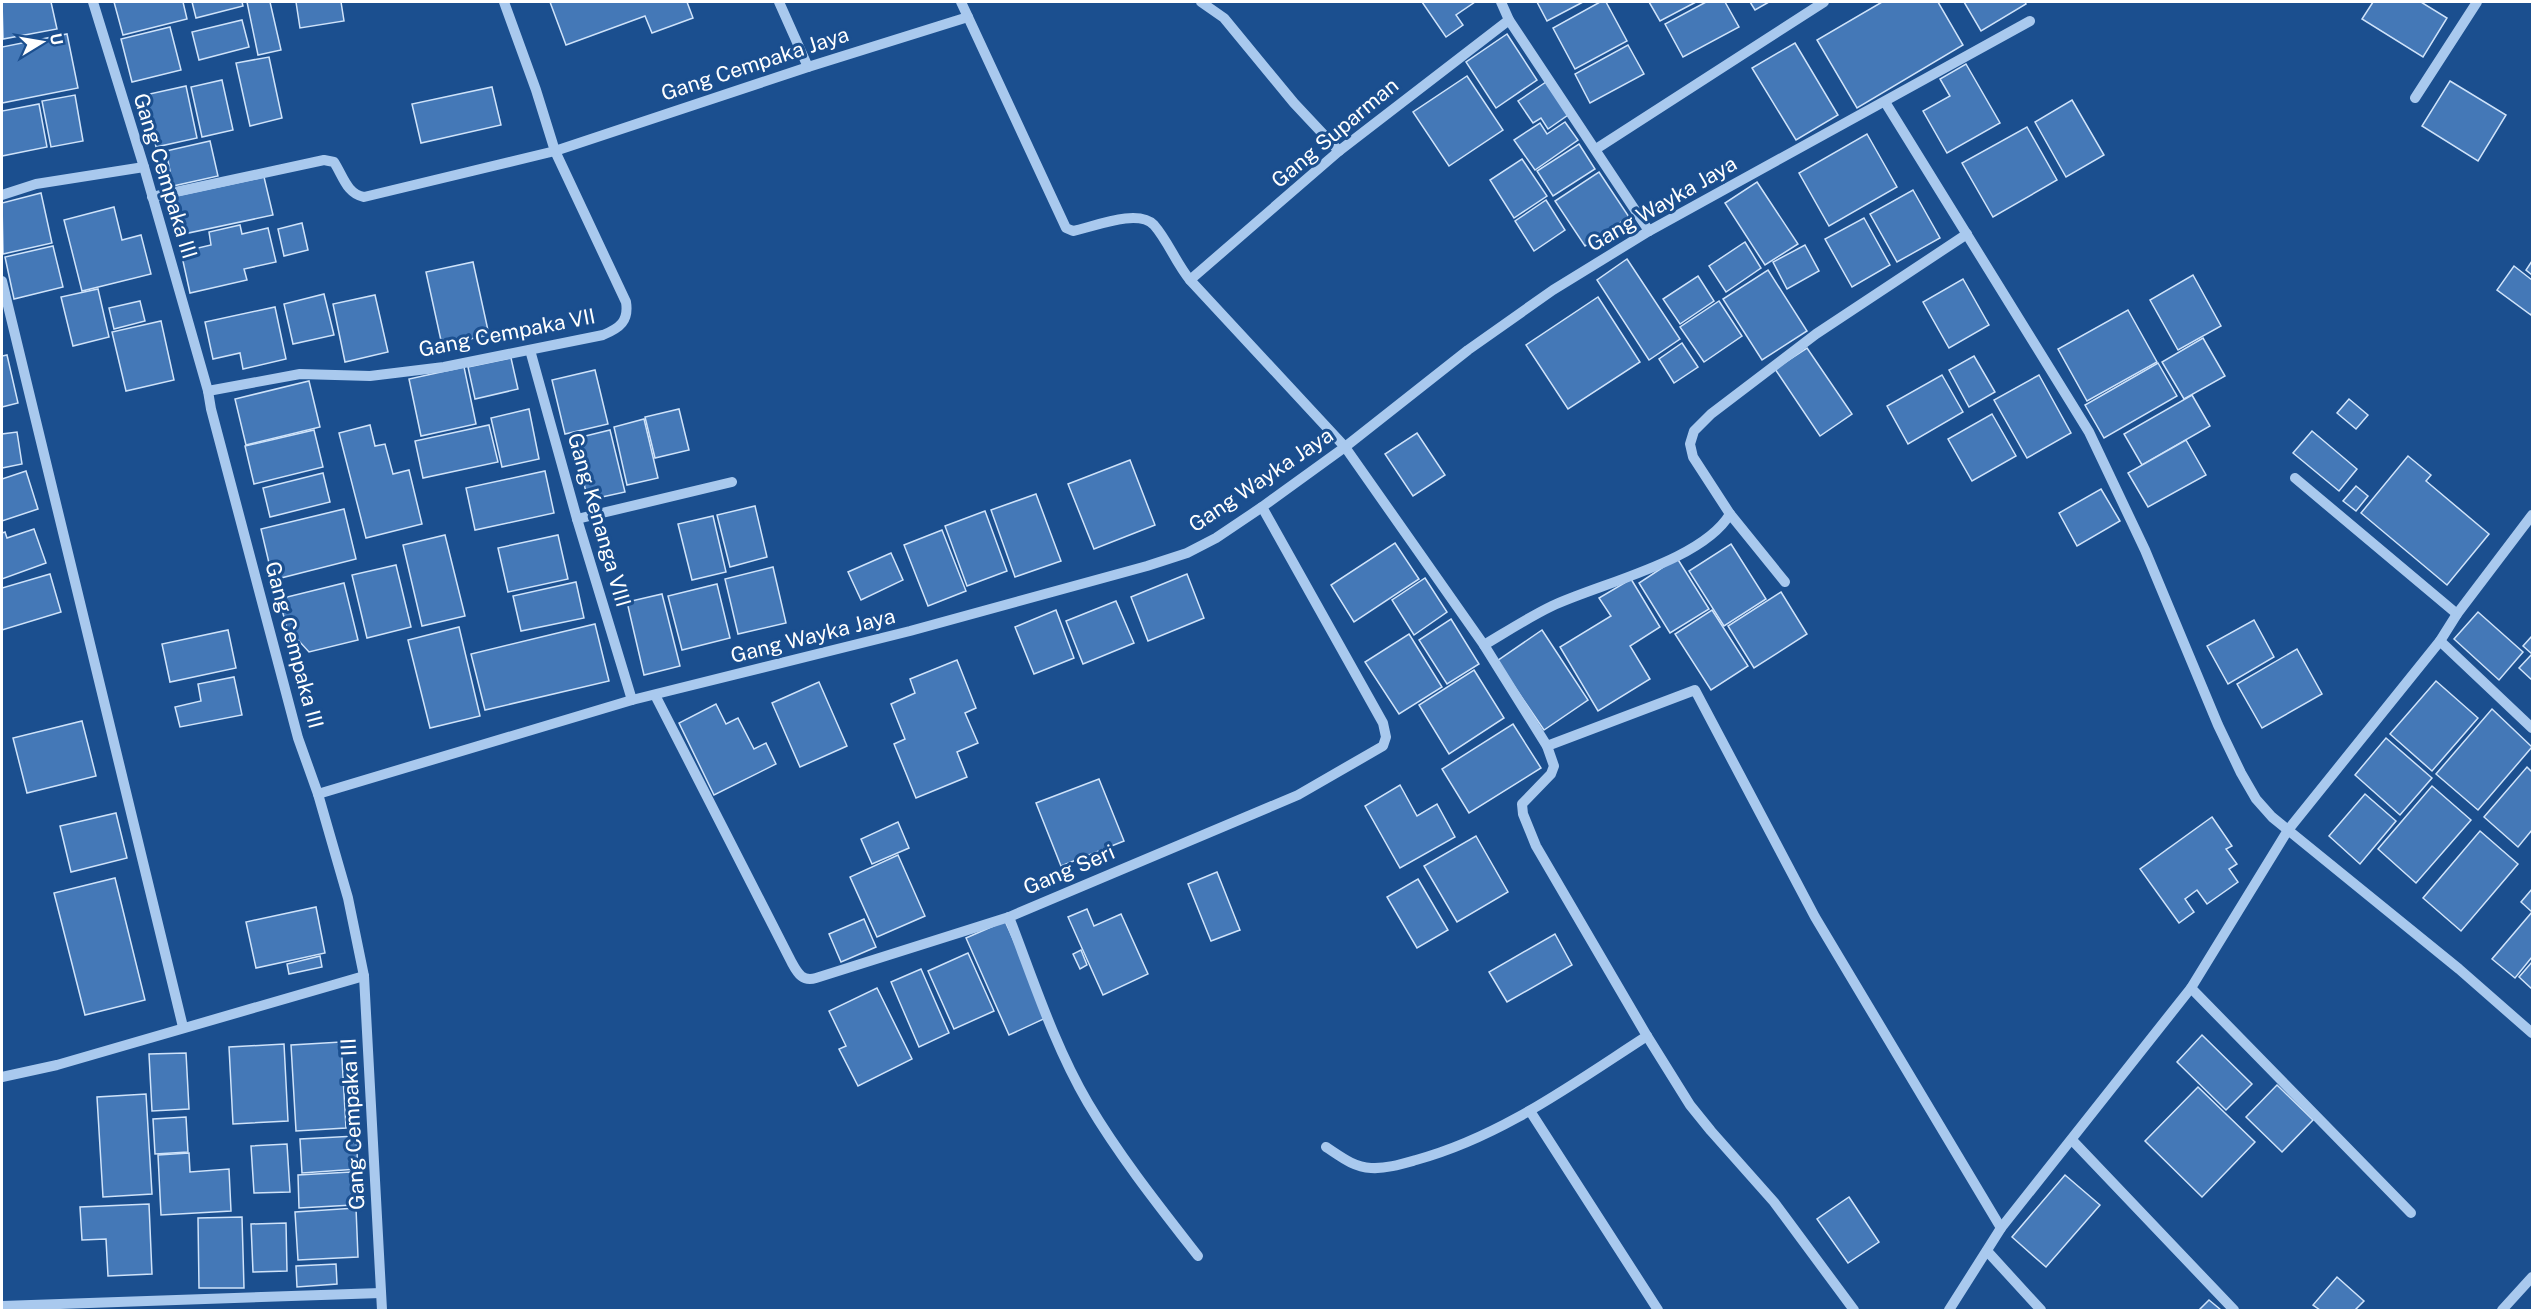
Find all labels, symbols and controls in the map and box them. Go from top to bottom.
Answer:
north arrow [12,12,72,72]
street label: Gang Cempaka Jaya [658,21,852,106]
text: U [46,32,67,47]
street label: Gang Suparman [1266,72,1403,193]
street label: Gang Cempaka III [128,90,203,262]
street label: Gang Wayka Jaya [1582,151,1741,257]
street label: Gang Cempaka VII [416,303,597,362]
street label: Gang Wayka Jaya [1184,422,1338,537]
street label: Gang Kenanga VIII [563,430,636,610]
street label: Gang Cempaka III [260,559,329,731]
street label: Gang Wayka Jaya [728,603,898,668]
street label: Gang Seri [1019,839,1118,900]
street label: Gang Cempaka III [336,1038,369,1210]

